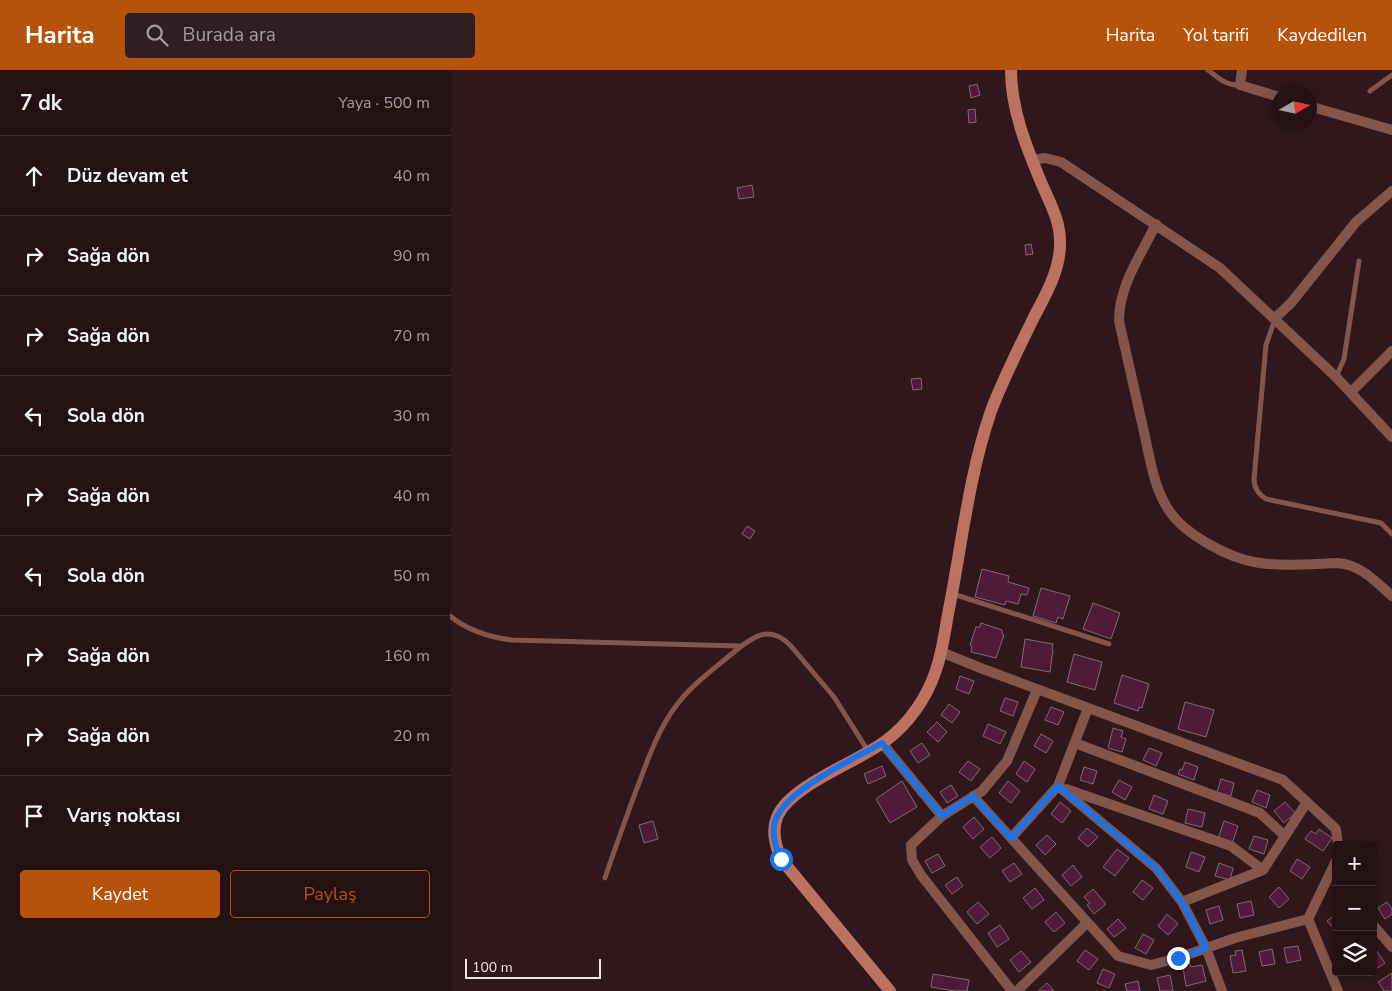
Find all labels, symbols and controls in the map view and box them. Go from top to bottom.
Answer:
search box [125,13,475,58]
text: Harita [25,19,95,51]
icon: search [143,21,171,49]
text: Burada ara [183,22,276,48]
text: Harita [1106,23,1155,47]
text: Yol tarifi [1183,23,1249,47]
text: Kaydedilen [1277,23,1367,47]
north arrow [1272,85,1317,130]
text: 7 dk [20,89,62,117]
text: Yaya · 500 m [338,92,430,114]
icon: ahead [20,162,48,190]
text: Düz devam et [67,163,188,189]
text: 40 m [393,165,430,187]
icon: right [20,242,48,270]
text: Sağa dön [67,243,150,269]
text: 90 m [393,245,430,267]
icon: right [20,322,48,350]
text: Sağa dön [67,323,150,349]
text: 70 m [393,325,430,347]
icon: left [20,402,48,430]
text: Sola dön [67,403,145,429]
text: 30 m [393,405,430,427]
icon: right [20,482,48,510]
text: Sağa dön [67,483,150,509]
text: 40 m [393,485,430,507]
icon: left [20,562,48,590]
text: Sola dön [67,563,145,589]
text: 50 m [393,565,430,587]
icon: right [20,642,48,670]
text: Sağa dön [67,643,150,669]
text: 160 m [383,645,430,667]
icon: right [20,722,48,750]
text: Sağa dön [67,723,150,749]
text: 20 m [393,725,430,747]
icon: arrive [20,802,48,830]
text: Varış noktası [67,803,180,829]
map controls [1332,841,1377,976]
button: + [1332,841,1377,886]
route start [770,848,793,871]
button: Kaydet [20,870,220,918]
button: Paylaş [230,870,430,918]
button: − [1332,886,1377,931]
button: layers [1332,931,1377,976]
route end [1167,947,1190,970]
scale bar [465,956,601,979]
text: 100 m [472,958,513,977]

